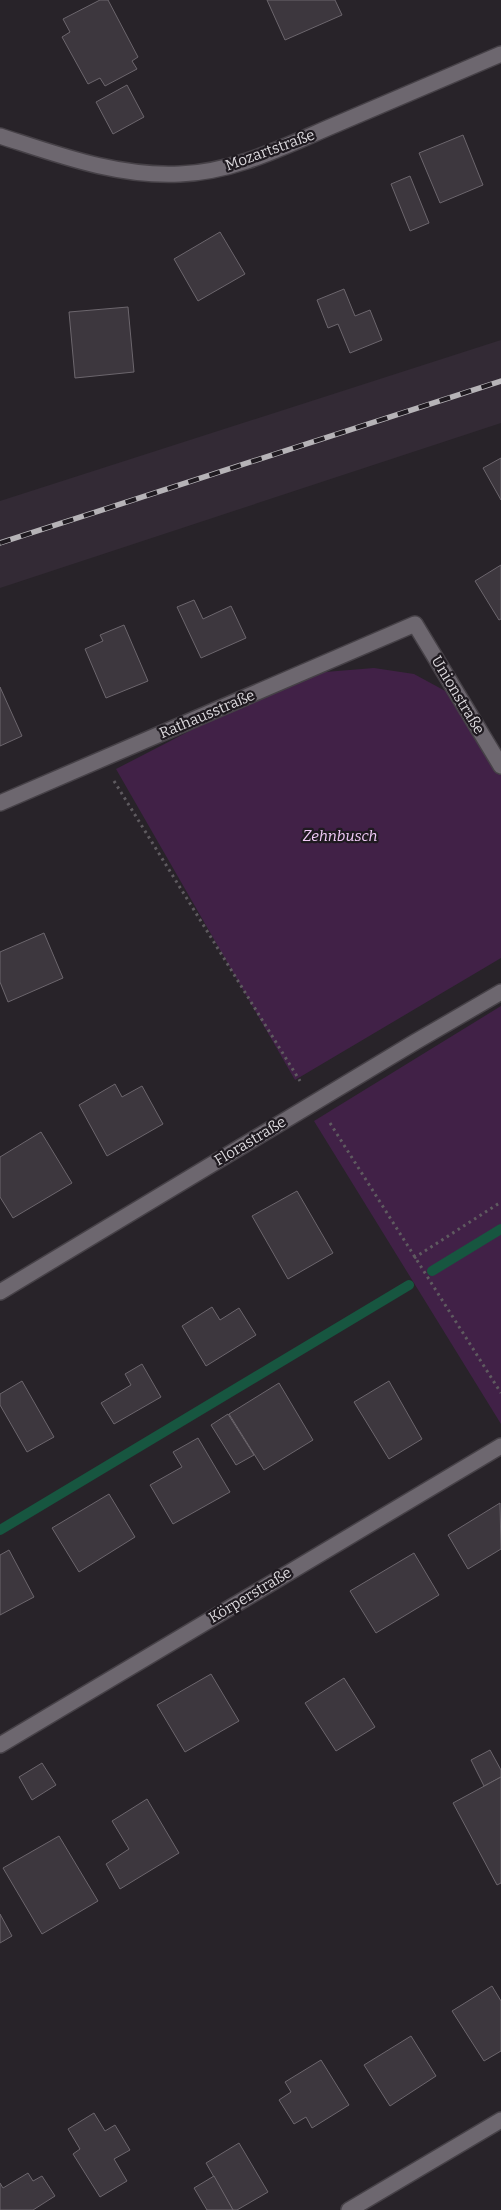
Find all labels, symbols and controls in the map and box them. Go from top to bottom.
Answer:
street label: Mozartstraße [223,125,317,175]
street label: Unionstraße [428,653,488,737]
street label: Rathausstraße [157,686,257,742]
park label: Zehnbusch [303,827,377,845]
street label: Florastraße [211,1113,289,1169]
street label: Körperstraße [205,1563,295,1627]

